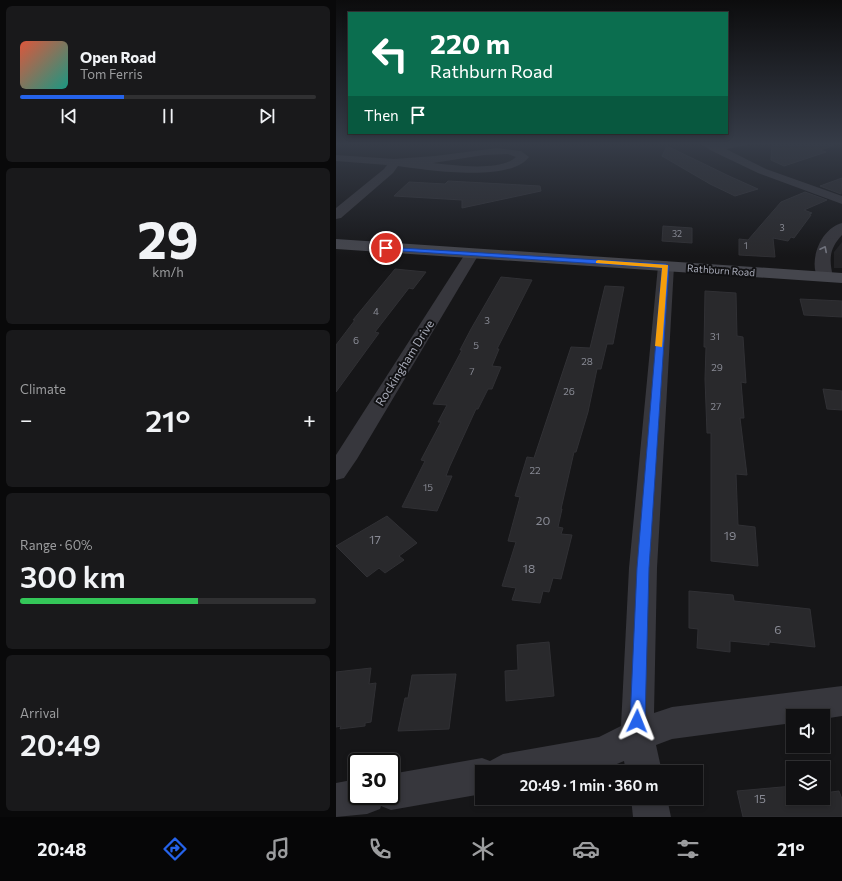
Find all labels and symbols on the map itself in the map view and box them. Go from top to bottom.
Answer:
house number: 3 [779,222,785,233]
house number: 32 [672,228,682,239]
pin [369,231,403,265]
house number: 1 [744,240,748,251]
one-way arrow [820,246,827,253]
street label: Rathburn Road [687,262,756,278]
house number: 4 [373,305,379,317]
house number: 3 [484,314,490,326]
street label: Rockingham Drive [372,317,436,408]
house number: 31 [710,330,720,342]
house number: 6 [353,334,359,346]
house number: 5 [473,339,479,351]
house number: 28 [581,355,593,367]
house number: 29 [711,361,723,373]
house number: 7 [469,365,475,377]
house number: 26 [563,385,575,397]
house number: 27 [711,400,721,412]
house number: 22 [529,464,541,476]
house number: 15 [423,481,433,493]
house number: 20 [536,513,550,527]
house number: 19 [724,528,736,542]
house number: 17 [369,532,381,546]
house number: 18 [523,561,535,575]
house number: 6 [774,622,782,636]
position arrow [616,700,658,742]
speed limit sign: 30 [348,753,400,805]
house number: 15 [754,791,766,805]

